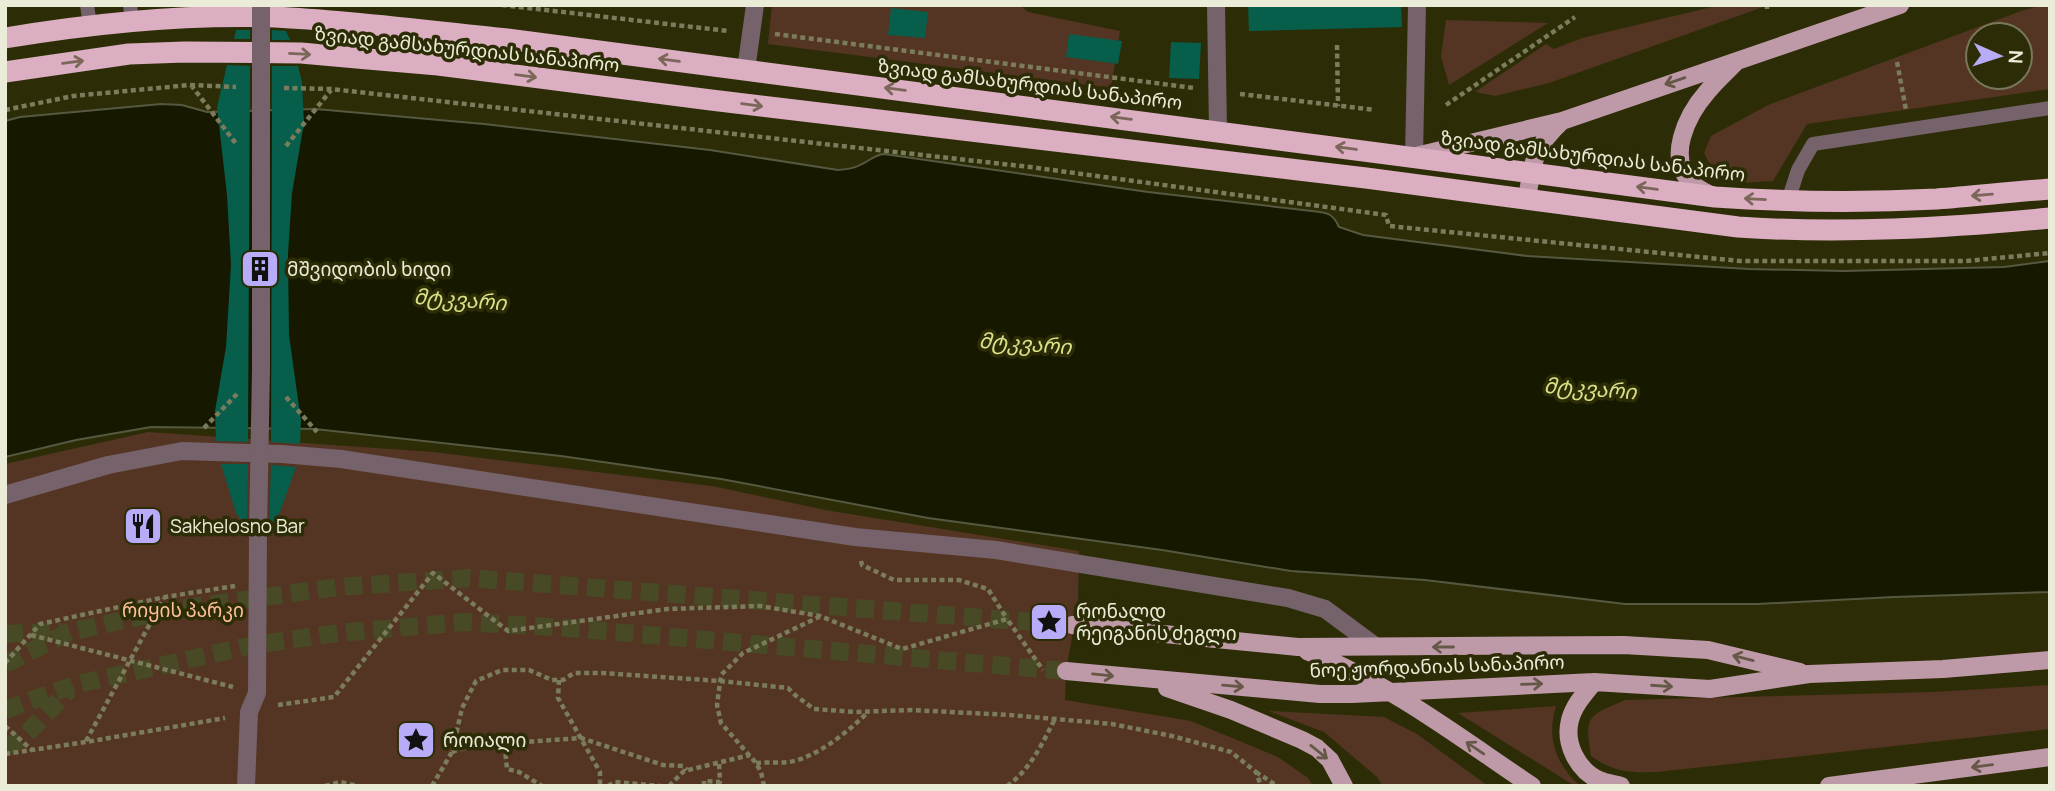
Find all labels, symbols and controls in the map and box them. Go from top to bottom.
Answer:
street label: ზვიად გამსახურდიას სანაპირო [313,20,621,78]
north arrow [1964,21,2034,91]
one-way arrow [288,47,311,60]
text: N [2003,49,2029,64]
street label: ზვიად გამსახურდიას სანაპირო [876,52,1184,116]
one-way arrow [658,53,681,66]
one-way arrow [61,55,84,68]
one-way arrow [514,70,537,83]
one-way arrow [1665,76,1687,88]
one-way arrow [884,82,907,95]
one-way arrow [740,98,762,111]
one-way arrow [1110,112,1132,125]
street label: ზვიად გამსახურდიას სანაპირო [1439,124,1747,188]
one-way arrow [1335,141,1358,154]
one-way arrow [1637,181,1659,194]
one-way arrow [1971,189,1994,202]
one-way arrow [1743,193,1766,206]
building icon: მშვიდობის ხიდი [239,248,281,290]
place label: მშვიდობის ხიდი [287,256,451,282]
water label: მტკვარი [413,282,508,316]
water label: მტკვარი [978,326,1073,360]
water label: მტკვარი [1543,371,1638,405]
restaurant icon: Sakhelosno Bar [122,505,164,547]
place label: Sakhelosno Bar [170,513,305,539]
park label: რიყის პარკი [122,597,244,623]
place label: რონალდ რეიგანის ძეგლი [1076,598,1237,646]
place icon: რონალდ რეიგანის ძეგლი [1028,601,1070,643]
one-way arrow [1431,640,1454,654]
street label: ნოე ჟორდანიას სანაპირო [1309,649,1565,683]
one-way arrow [1732,651,1754,664]
one-way arrow [1091,669,1114,682]
one-way arrow [1521,677,1544,691]
one-way arrow [1221,680,1243,693]
one-way arrow [1650,680,1672,693]
place icon: როიალი [395,719,437,761]
place label: როიალი [443,727,526,753]
one-way arrow [1466,741,1485,755]
one-way arrow [1310,744,1328,759]
one-way arrow [1971,759,1994,772]

